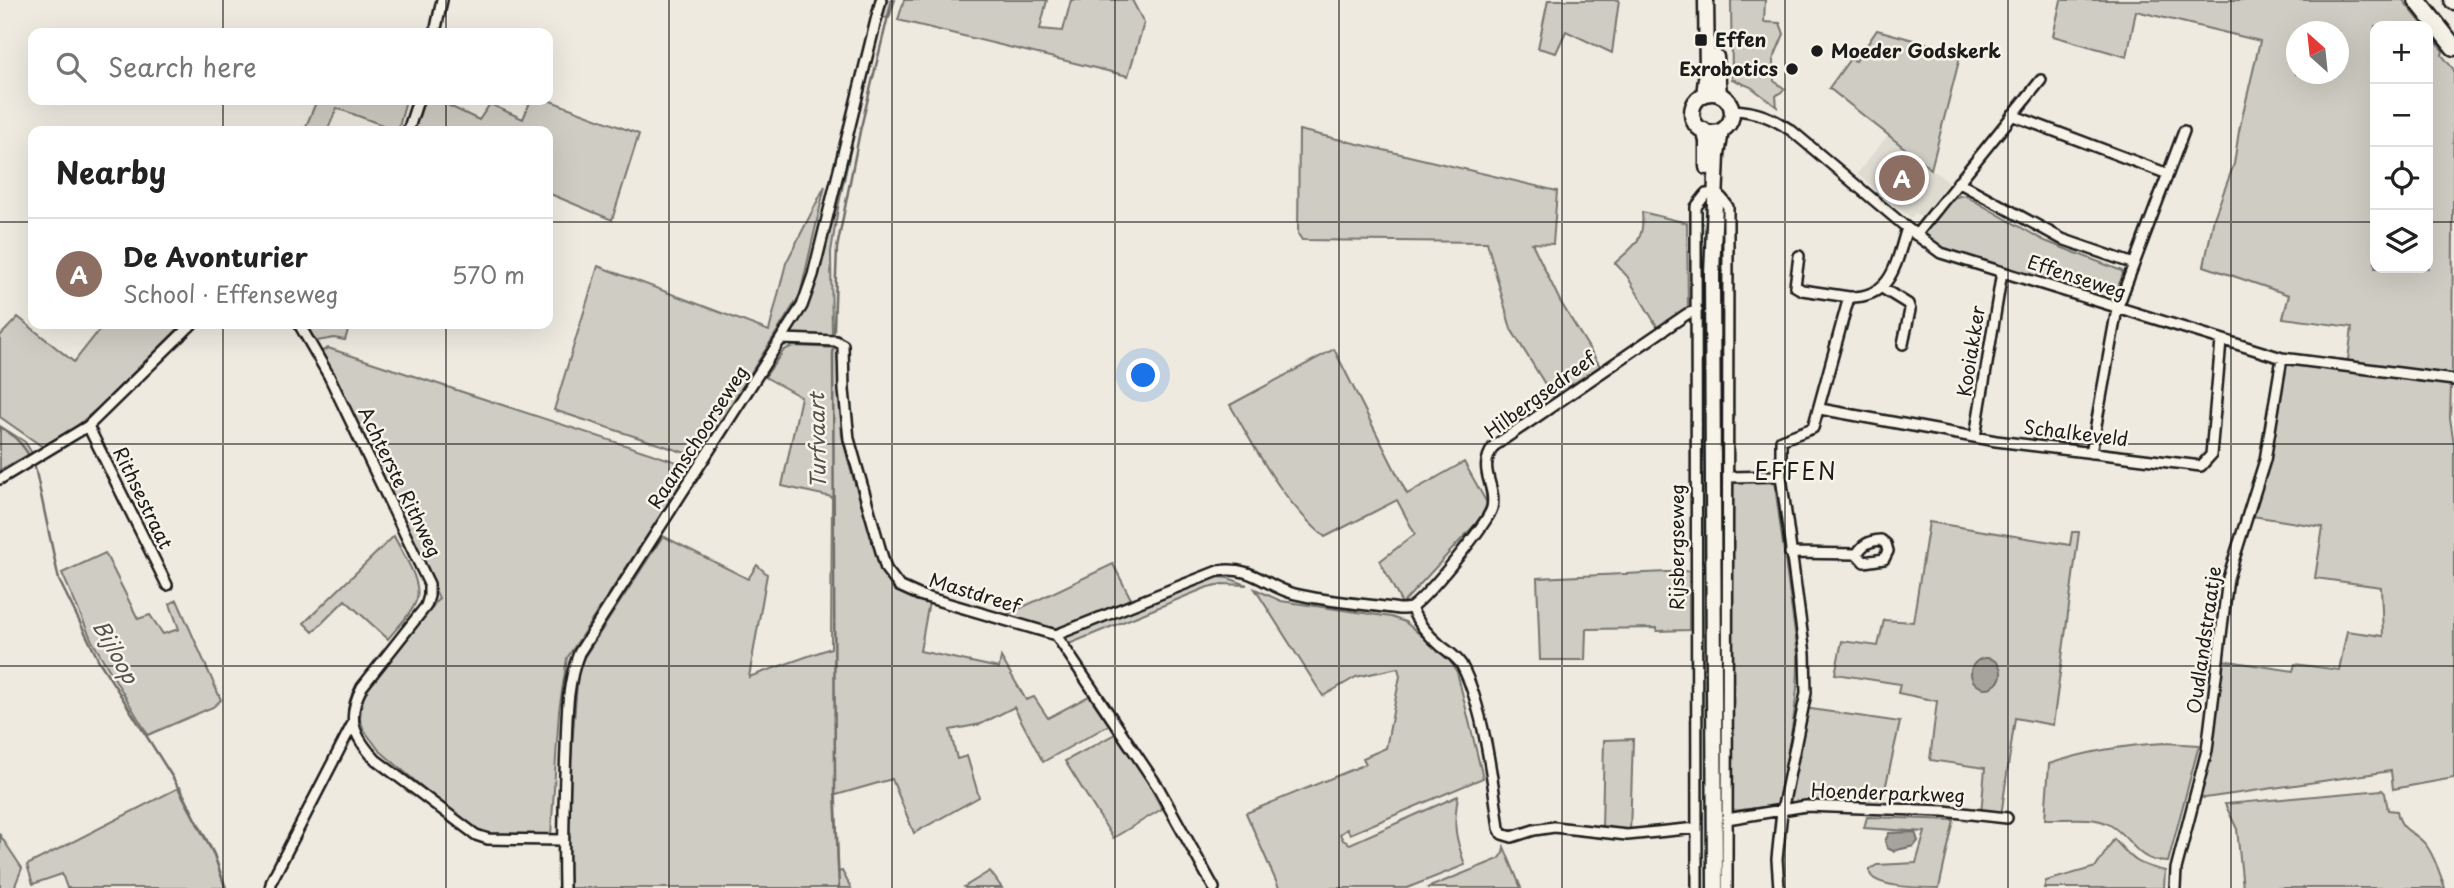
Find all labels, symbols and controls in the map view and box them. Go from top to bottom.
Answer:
north arrow [2286,21,2349,84]
map controls [2370,21,2433,273]
button: + [2370,21,2433,84]
place label: Effen [1715,25,1766,53]
search box [28,28,553,105]
marker: Effen [1693,32,1709,48]
place label: Moeder Godskerk [1831,36,2001,64]
marker: Moeder Godskerk [1809,43,1825,59]
text: Search here [108,47,257,86]
icon: search [52,48,90,86]
place label: Exrobotics [1679,54,1778,82]
marker: Exrobotics [1784,61,1800,77]
button: − [2370,84,2433,147]
button: locate [2370,147,2433,210]
text: Nearby [56,149,166,194]
pin: A [1879,152,1925,204]
button: layers [2370,210,2433,273]
text: De Avonturier [123,237,308,276]
street label: Effenseweg [2024,247,2130,305]
text: A [70,257,88,292]
text: 570 m [452,257,525,292]
text: School · Effenseweg [123,276,339,311]
street label: Kooiakker [1949,303,1991,398]
street label: Hilbergsedreef [1478,343,1602,444]
your location [1126,358,1160,392]
street label: Raamschoorseweg [640,359,754,514]
water label: Turfvaart [799,390,833,489]
street label: Achterste Rithweg [352,401,450,562]
street label: Schalkeveld [2022,412,2130,452]
street label: Rithsestraat [107,442,181,554]
district label: EFFEN [1754,453,1838,488]
street label: Rijsbergseweg [1662,484,1690,610]
street label: Oudlandstraatje [2179,564,2227,716]
street label: Mastdreef [926,565,1026,620]
water label: Bijloop [86,613,148,690]
street label: Hoenderparkweg [1810,775,1966,809]

